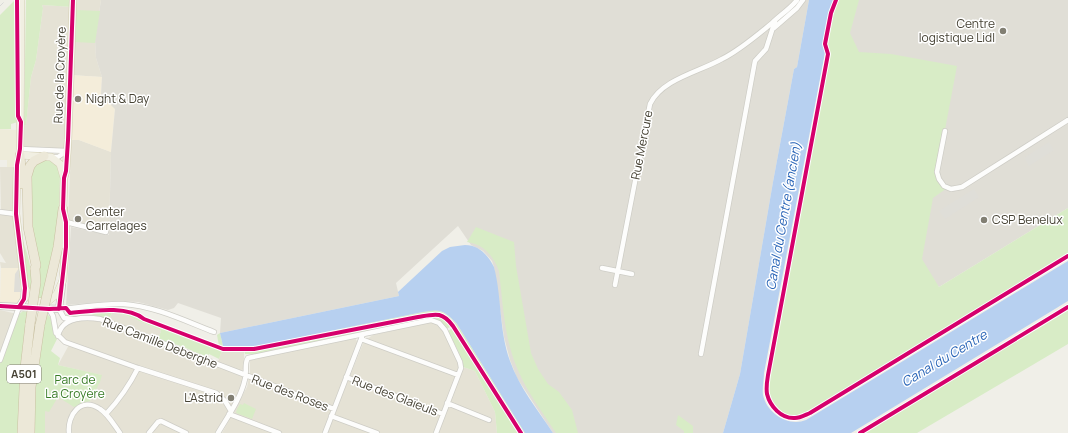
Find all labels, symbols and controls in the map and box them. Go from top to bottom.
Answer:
place label: Centre logistique Lidl [919,15,995,46]
street label: Rue de la Croyère [49,26,70,124]
marker: Centre logistique Lidl [998,26,1008,36]
place label: Night & Day [86,90,150,107]
marker: Night & Day [73,94,83,104]
street label: Rue Mercure [626,109,657,181]
water label: Canal du Centre (ancien) [761,140,805,291]
place label: Center Carrelages [86,203,147,234]
place label: CSP Benelux [992,211,1063,228]
marker: Center Carrelages [73,214,83,224]
marker: CSP Benelux [979,215,989,225]
street label: Rue Camille Deberghe [100,313,220,372]
water label: Canal du Centre [898,325,991,391]
road number: A501 [7,365,41,383]
street label: Rue des Roses [249,370,331,415]
park label: Parc de La Croyère [45,371,105,402]
street label: Rue des Glaïeuls [350,371,441,420]
place label: L'Astrid [184,389,223,406]
marker: L'Astrid [226,393,236,403]

